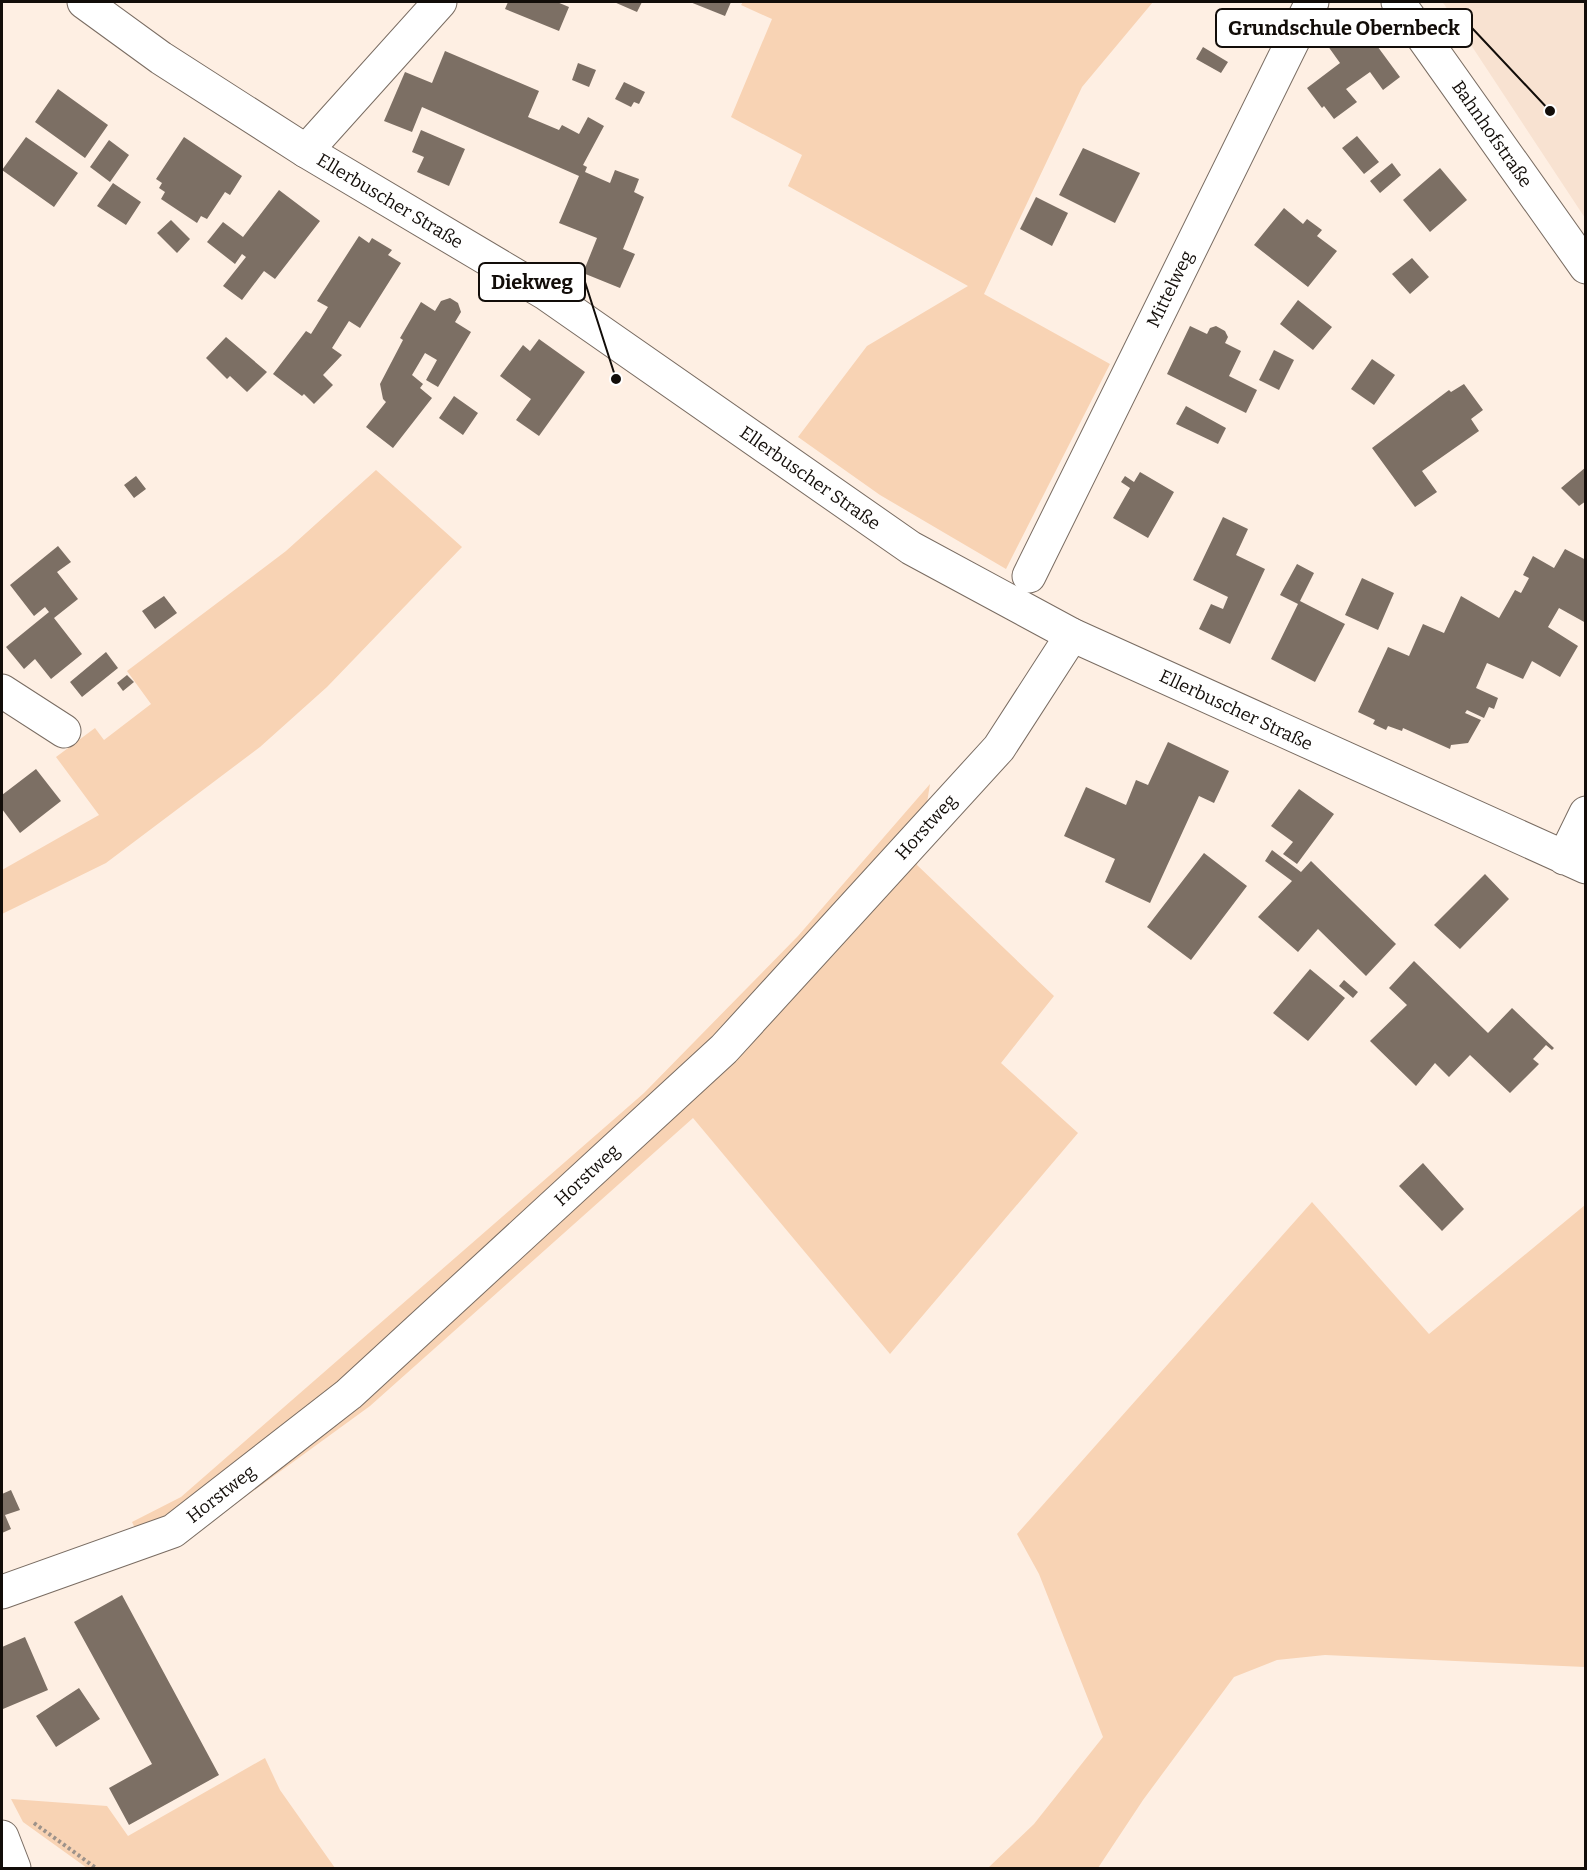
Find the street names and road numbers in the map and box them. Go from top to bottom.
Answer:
street label: Bahnhofstraße [1447,76,1537,192]
street label: Ellerbuscher Straße [313,149,467,253]
street label: Mittelweg [1142,247,1198,331]
street label: Ellerbuscher Straße [736,421,884,535]
street label: Ellerbuscher Straße [1156,665,1316,755]
street label: Horstweg [891,790,961,864]
street label: Horstweg [550,1139,624,1211]
street label: Horstweg [182,1460,260,1528]

